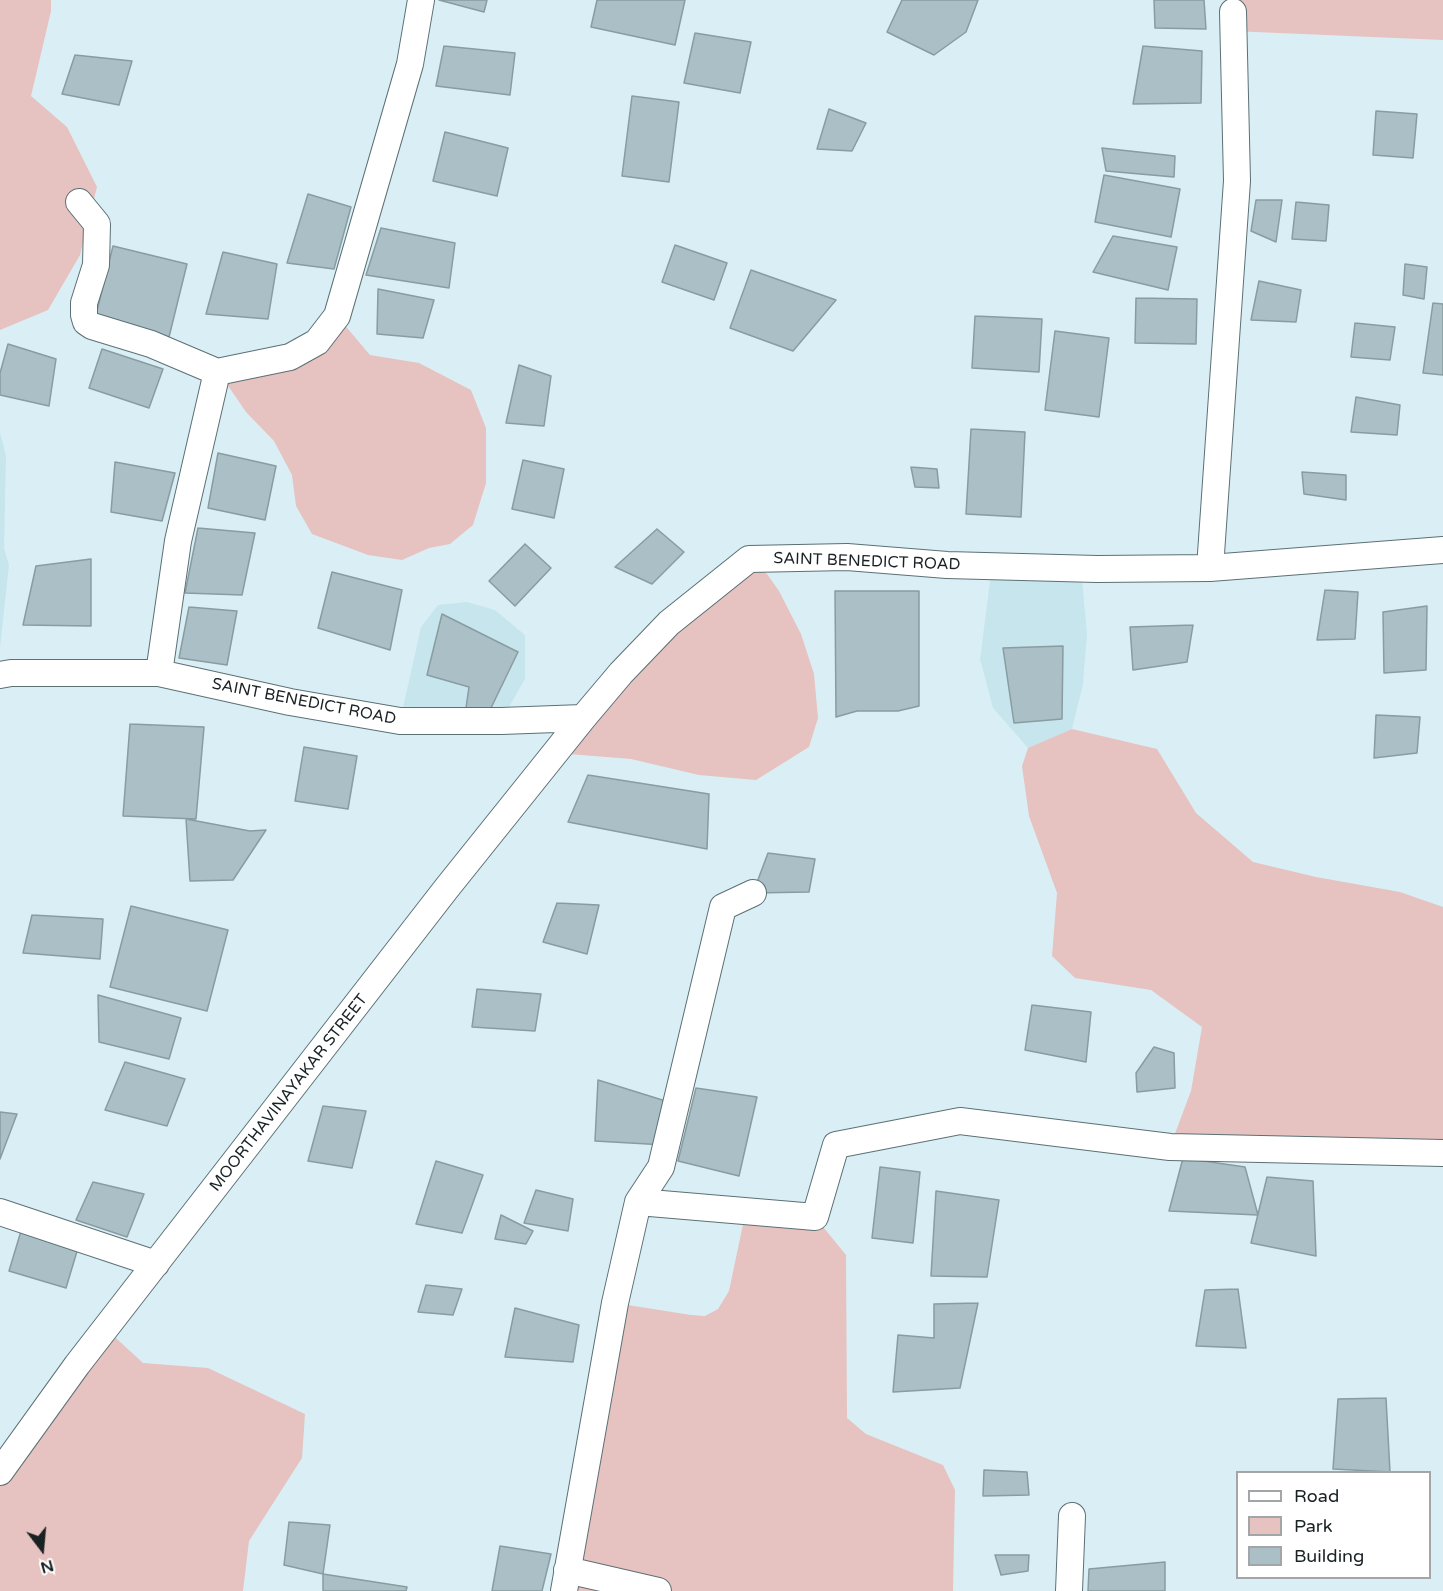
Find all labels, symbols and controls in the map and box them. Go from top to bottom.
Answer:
street label: SAINT BENEDICT ROAD [773,549,961,575]
street label: SAINT BENEDICT ROAD [210,675,398,729]
street label: MOORTHAVINAYAKAR STREET [206,991,372,1195]
legend [1236,1471,1431,1579]
text: Road [1294,1485,1339,1507]
text: Park [1294,1515,1332,1537]
north arrow [12,1519,72,1579]
text: Building [1294,1545,1364,1567]
text: N [38,1555,56,1578]

